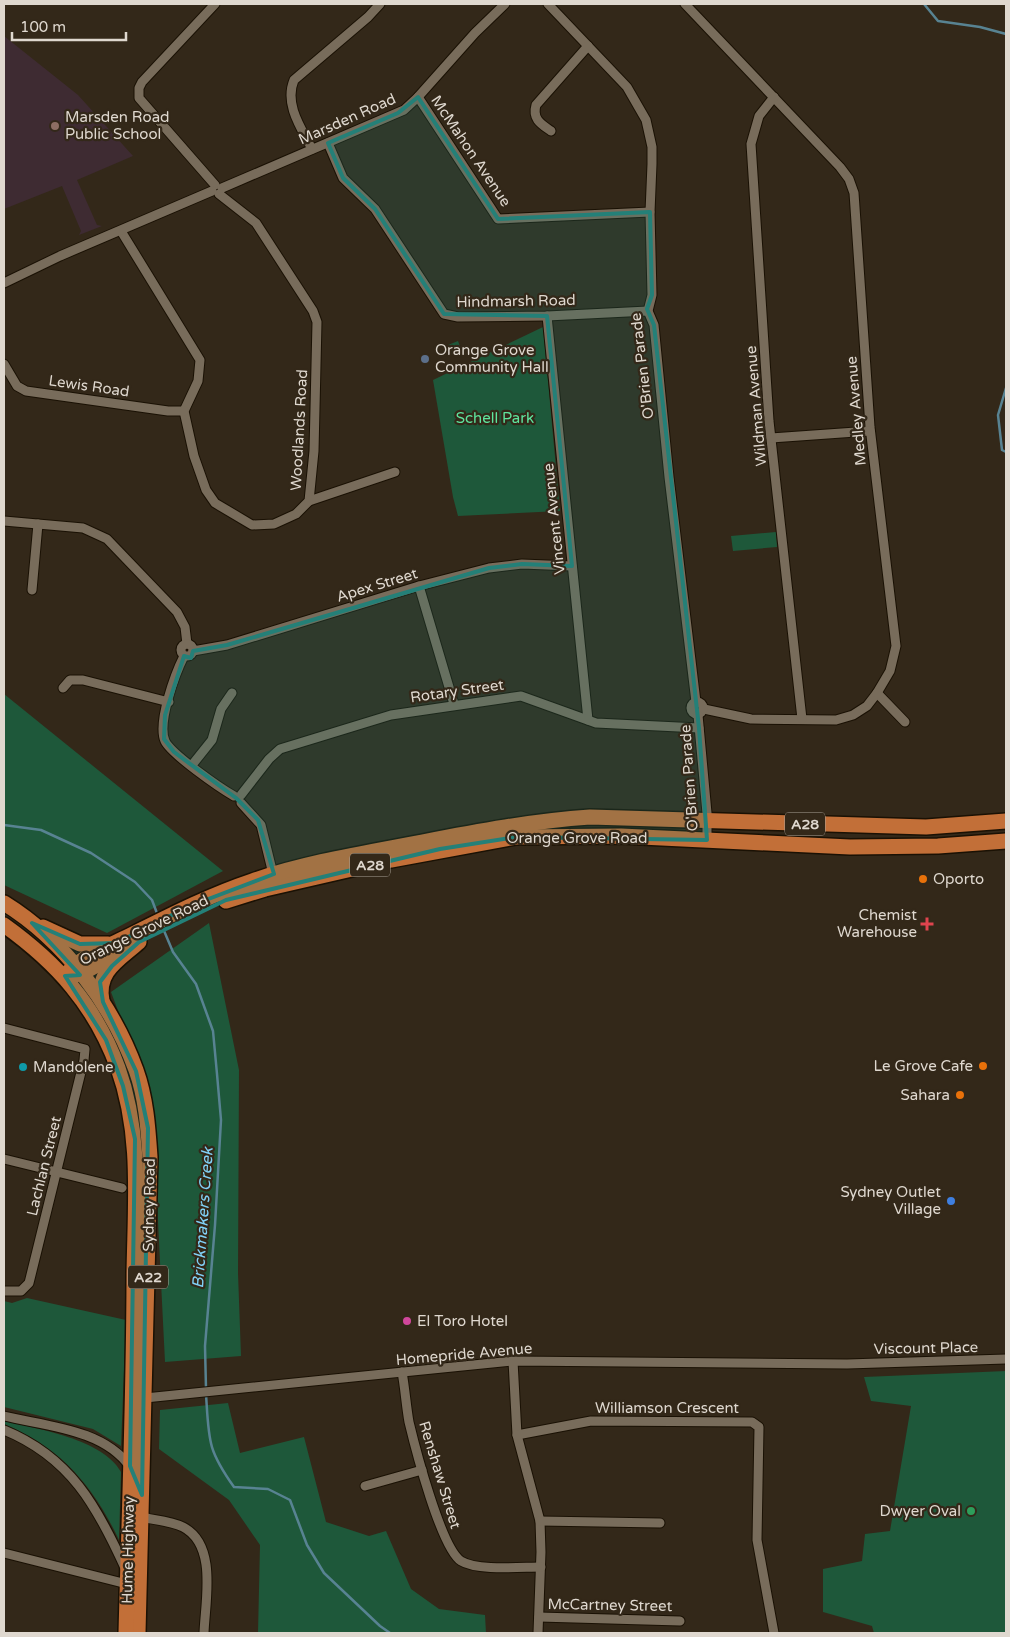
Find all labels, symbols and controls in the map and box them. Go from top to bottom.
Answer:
scale bar [12,10,126,42]
text: 100 m [20,18,66,36]
street label: Marsden Road [296,90,398,148]
street label: McMahon Avenue [427,92,515,210]
place label: Marsden Road Public School [65,108,170,143]
marker: Marsden Road Public School [49,120,61,132]
street label: Hindmarsh Road [456,291,576,311]
street label: O'Brien Parade [627,312,657,420]
place label: Orange Grove Community Hall [435,341,549,376]
street label: Wildman Avenue [742,345,770,467]
marker: Orange Grove Community Hall [419,353,431,365]
street label: Medley Avenue [842,355,870,467]
street label: Woodlands Road [287,369,311,491]
street label: Lewis Road [47,371,131,401]
park label: Schell Park [456,409,534,427]
street label: Vincent Avenue [539,462,569,576]
street label: Apex Street [334,564,420,606]
street label: Rotary Street [409,675,505,706]
street label: O'Brien Parade [676,724,702,832]
road number: A28 [785,812,825,836]
street label: Orange Grove Road [506,829,648,847]
road number: A28 [350,854,390,876]
place label: Oporto [933,870,984,888]
marker: Oporto [917,873,929,885]
street label: Orange Grove Road [77,891,211,969]
place label: Chemist Warehouse [837,906,917,941]
marker: Chemist Warehouse [921,918,933,930]
place label: Le Grove Cafe [873,1057,973,1075]
place label: Mandolene [33,1058,114,1076]
marker: Le Grove Cafe [977,1060,989,1072]
marker: Mandolene [17,1061,29,1073]
place label: Sahara [901,1086,950,1104]
marker: Sahara [954,1089,966,1101]
street label: Lachlan Street [23,1114,65,1218]
water label: Brickmakers Creek [188,1146,218,1289]
street label: Sydney Road [139,1158,159,1252]
place label: Sydney Outlet Village [840,1183,941,1218]
marker: Sydney Outlet Village [945,1195,957,1207]
road number: A22 [128,1266,168,1288]
place label: El Toro Hotel [417,1312,508,1330]
marker: El Toro Hotel [401,1315,413,1327]
street label: Viscount Place [874,1338,978,1358]
street label: Homepride Avenue [395,1339,533,1369]
street label: Williamson Crescent [595,1399,739,1417]
street label: Renshaw Street [415,1419,465,1531]
street label: Hume Highway [118,1496,138,1604]
place label: Dwyer Oval [880,1502,961,1520]
marker: Dwyer Oval [965,1505,977,1517]
street label: McCartney Street [547,1595,673,1615]

